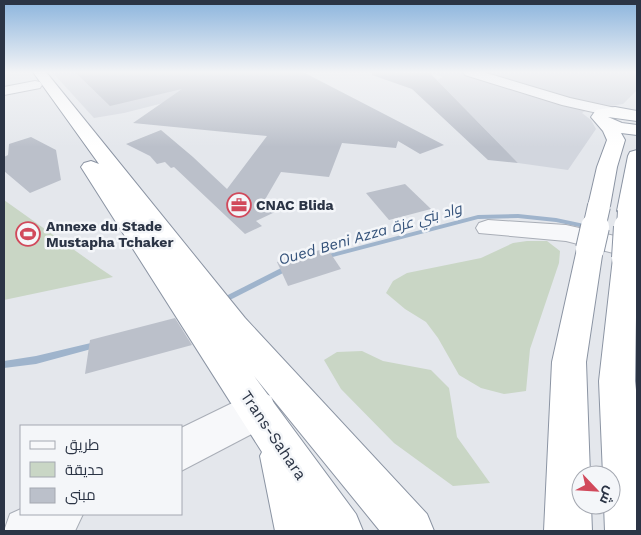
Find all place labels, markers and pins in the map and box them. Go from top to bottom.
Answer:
office icon: CNAC Blida [226,192,252,218]
place label: CNAC Blida [256,197,335,213]
place label: Annexe du Stade Mustapha Tchaker [46,218,173,250]
sports icon: Annexe du Stade Mustapha Tchaker [15,221,41,247]

